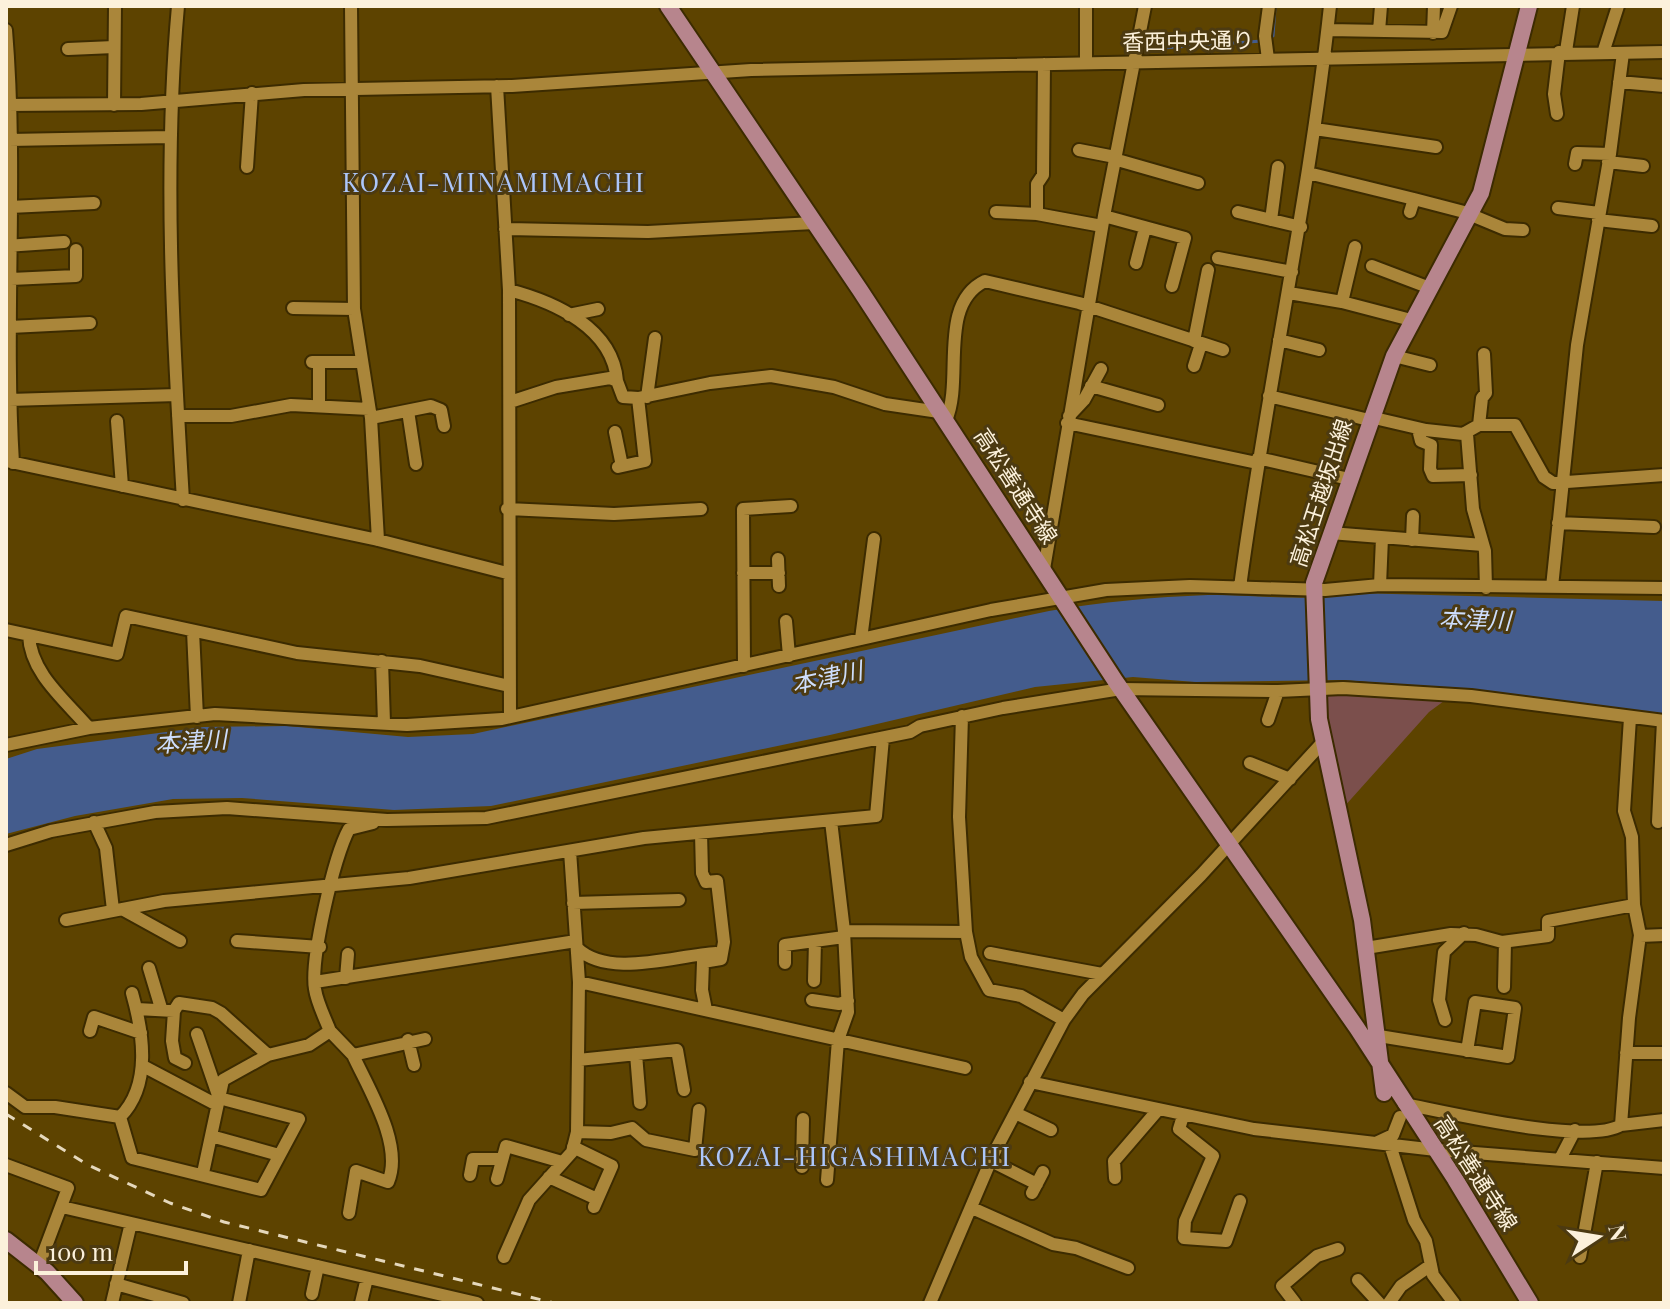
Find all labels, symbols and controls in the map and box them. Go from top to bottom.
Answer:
street label: 香西中央通り [1122,24,1254,56]
district label: KOZAI-MINAMIMACHI [342,164,646,199]
street label: 高松王越坂出線 [1282,415,1358,571]
street label: 高松善通寺線 [968,422,1065,549]
water label: 本津川 [1439,601,1515,635]
water label: 本津川 [788,652,868,699]
water label: 本津川 [154,721,231,758]
street label: 高松善通寺線 [1428,1109,1525,1236]
district label: KOZAI-HIGASHIMACHI [698,1138,1012,1173]
north arrow [1558,1197,1638,1277]
text: N [1602,1222,1635,1244]
scale bar [36,1225,186,1275]
text: 100 m [48,1235,113,1267]

